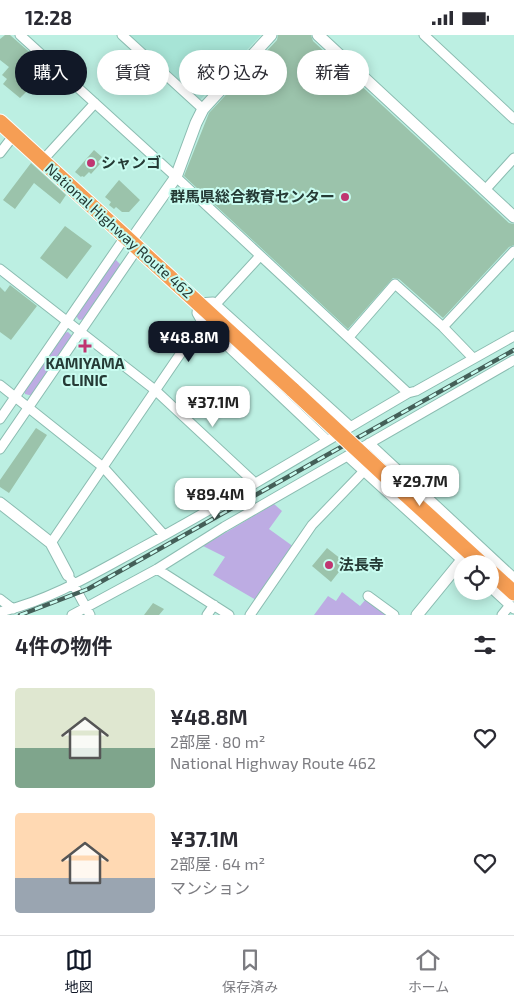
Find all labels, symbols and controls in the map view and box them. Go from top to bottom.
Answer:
text: 12:28 [25,6,72,29]
chip: 購入 [15,50,87,95]
chip: 賃貸 [97,50,169,95]
chip: 絞り込み [179,50,287,95]
chip: 新着 [297,50,369,95]
place label: シャンゴ [101,153,161,171]
marker: シャンゴ [85,157,97,169]
street label: National Highway Route 462 [42,159,197,302]
place label: 群馬県総合教育センター [170,187,335,205]
marker: 群馬県総合教育センター [339,191,351,203]
pin: ¥48.8M [148,321,230,363]
text: ¥48.8M [159,327,219,346]
marker: KAMIYAMA CLINIC [78,339,92,353]
place label: KAMIYAMA CLINIC [46,354,125,389]
pin: ¥37.1M [172,385,254,428]
text: ¥37.1M [187,392,239,411]
pin: ¥29.7M [379,465,461,507]
text: ¥29.7M [392,471,448,490]
pin: ¥89.4M [174,477,256,520]
text: ¥89.4M [186,484,244,503]
place label: 法長寺 [339,555,384,573]
map controls [454,555,499,600]
button: locate [454,555,499,600]
marker: 法長寺 [323,559,335,571]
icon: filters [471,631,499,659]
text: 4件の物件 [15,633,112,658]
text: ¥48.8M [170,704,248,729]
icon: home [55,708,115,768]
icon: heart [471,724,499,752]
text: 2部屋 · 80 m² [170,732,265,751]
text: National Highway Route 462 [170,753,376,772]
text: ¥37.1M [170,826,239,851]
icon: home [55,833,115,893]
icon: heart [471,849,499,877]
text: 2部屋 · 64 m² [170,854,265,873]
text: マンション [170,878,250,897]
tab: 地図 [65,946,93,996]
tab: 保存済み [222,946,278,996]
tab: ホーム [408,946,449,996]

